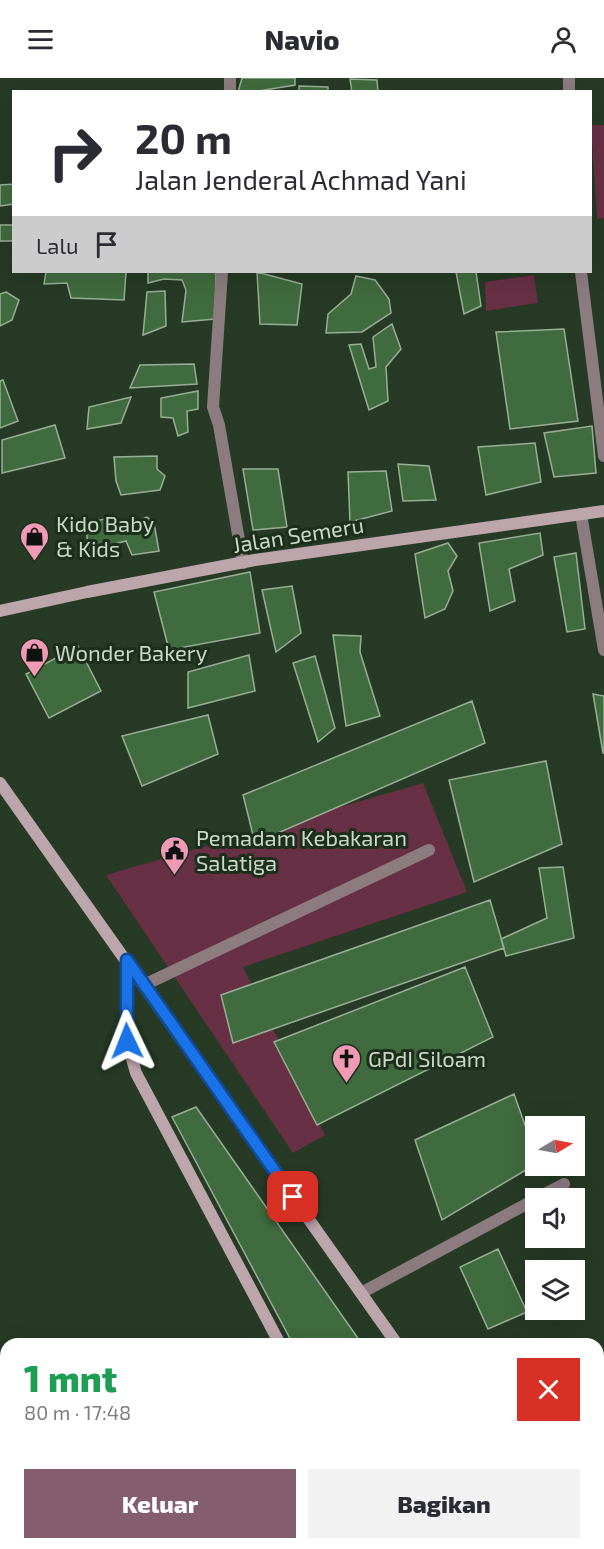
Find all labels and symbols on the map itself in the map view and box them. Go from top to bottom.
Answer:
place label: Kido Baby & Kids [56,510,155,561]
street label: Jalan Semeru [231,511,365,557]
shop icon: Kido Baby & Kids [19,520,51,562]
shop icon: Wonder Bakery [18,636,50,678]
place label: Wonder Bakery [55,639,208,665]
place label: Pemadam Kebakaran Salatiga [196,824,407,875]
public building icon: Pemadam Kebakaran Salatiga [159,834,191,876]
position arrow [95,1009,159,1073]
church icon: GPdI Siloam [331,1042,363,1084]
place label: GPdI Siloam [368,1045,486,1071]
north arrow [525,1116,585,1176]
pin [267,1171,318,1222]

